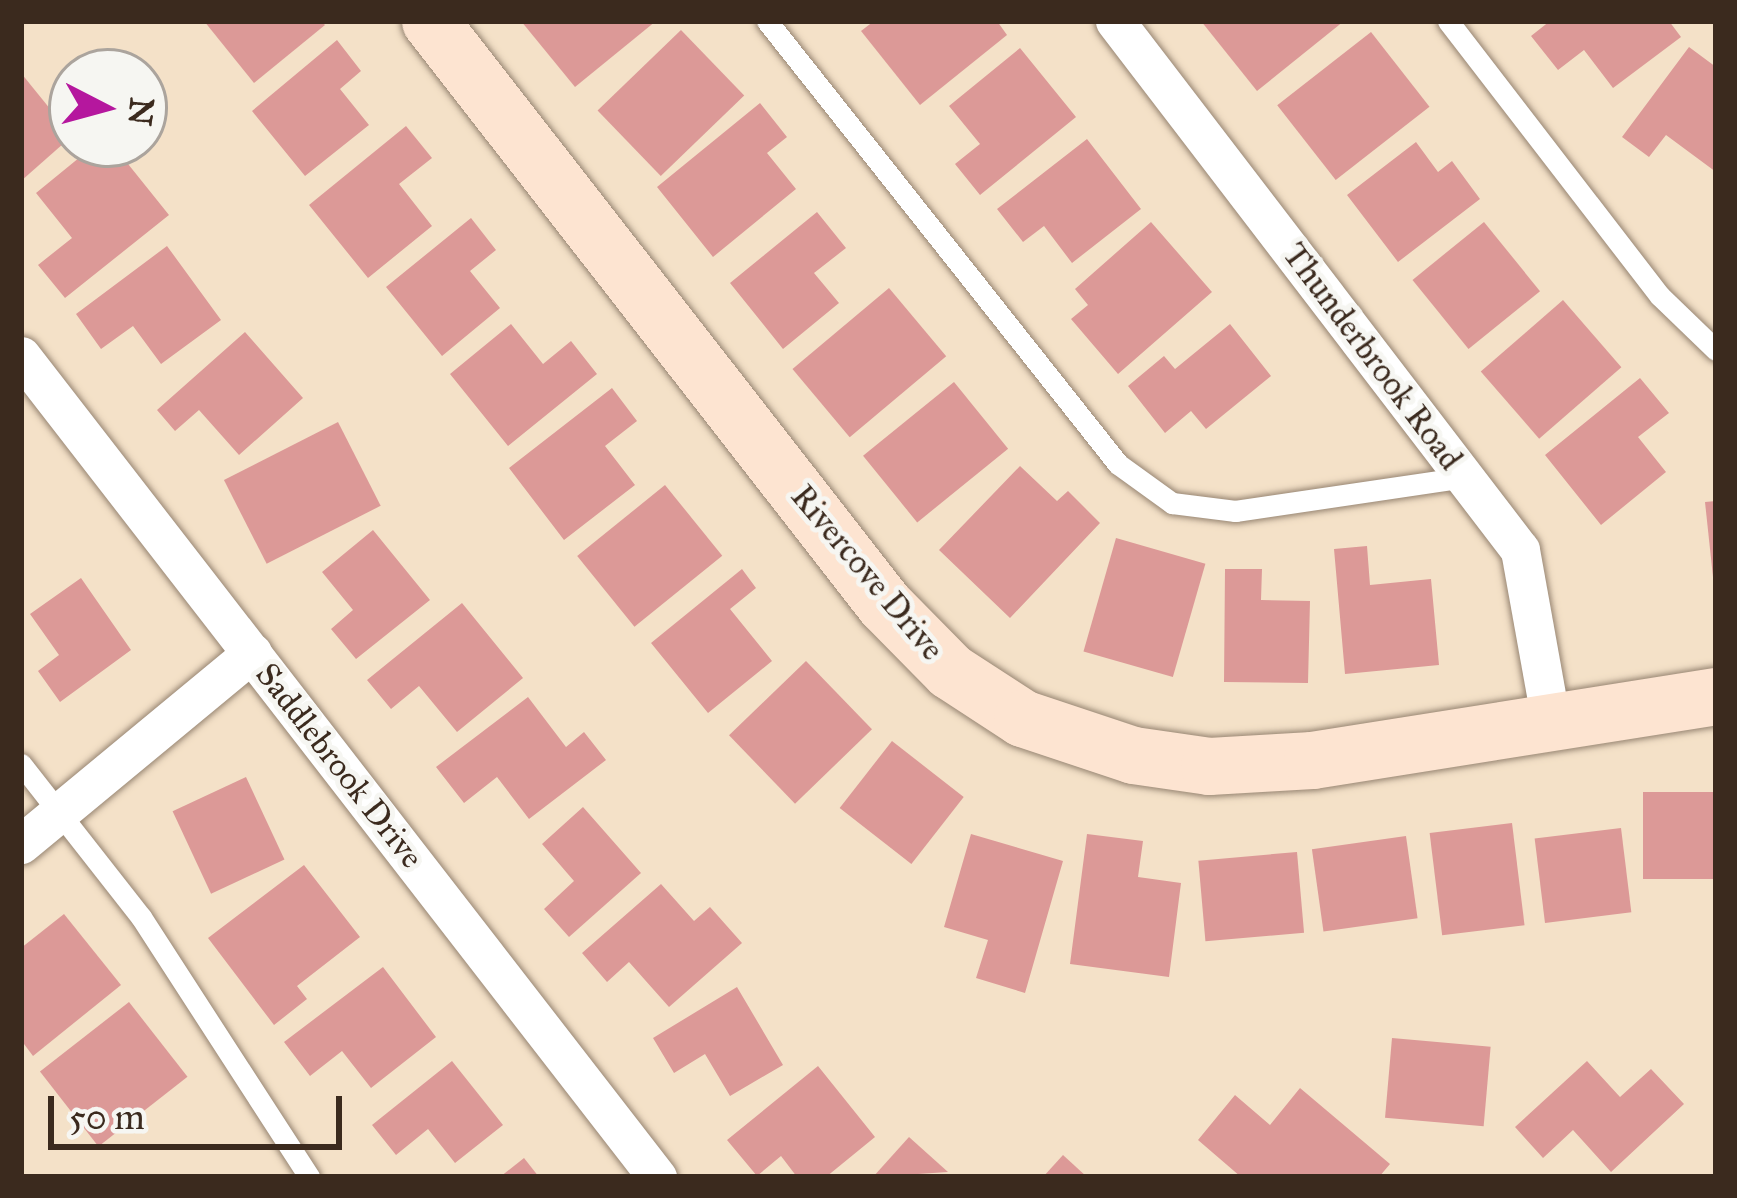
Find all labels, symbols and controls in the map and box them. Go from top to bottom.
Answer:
north arrow [48,48,168,168]
text: N [119,95,162,127]
street label: Thunderbrook Road [1274,236,1470,478]
street label: Rivercove Drive [782,477,952,669]
street label: Saddlebrook Drive [247,656,431,876]
scale bar [54,1072,348,1146]
text: 50 m [69,1095,145,1139]

